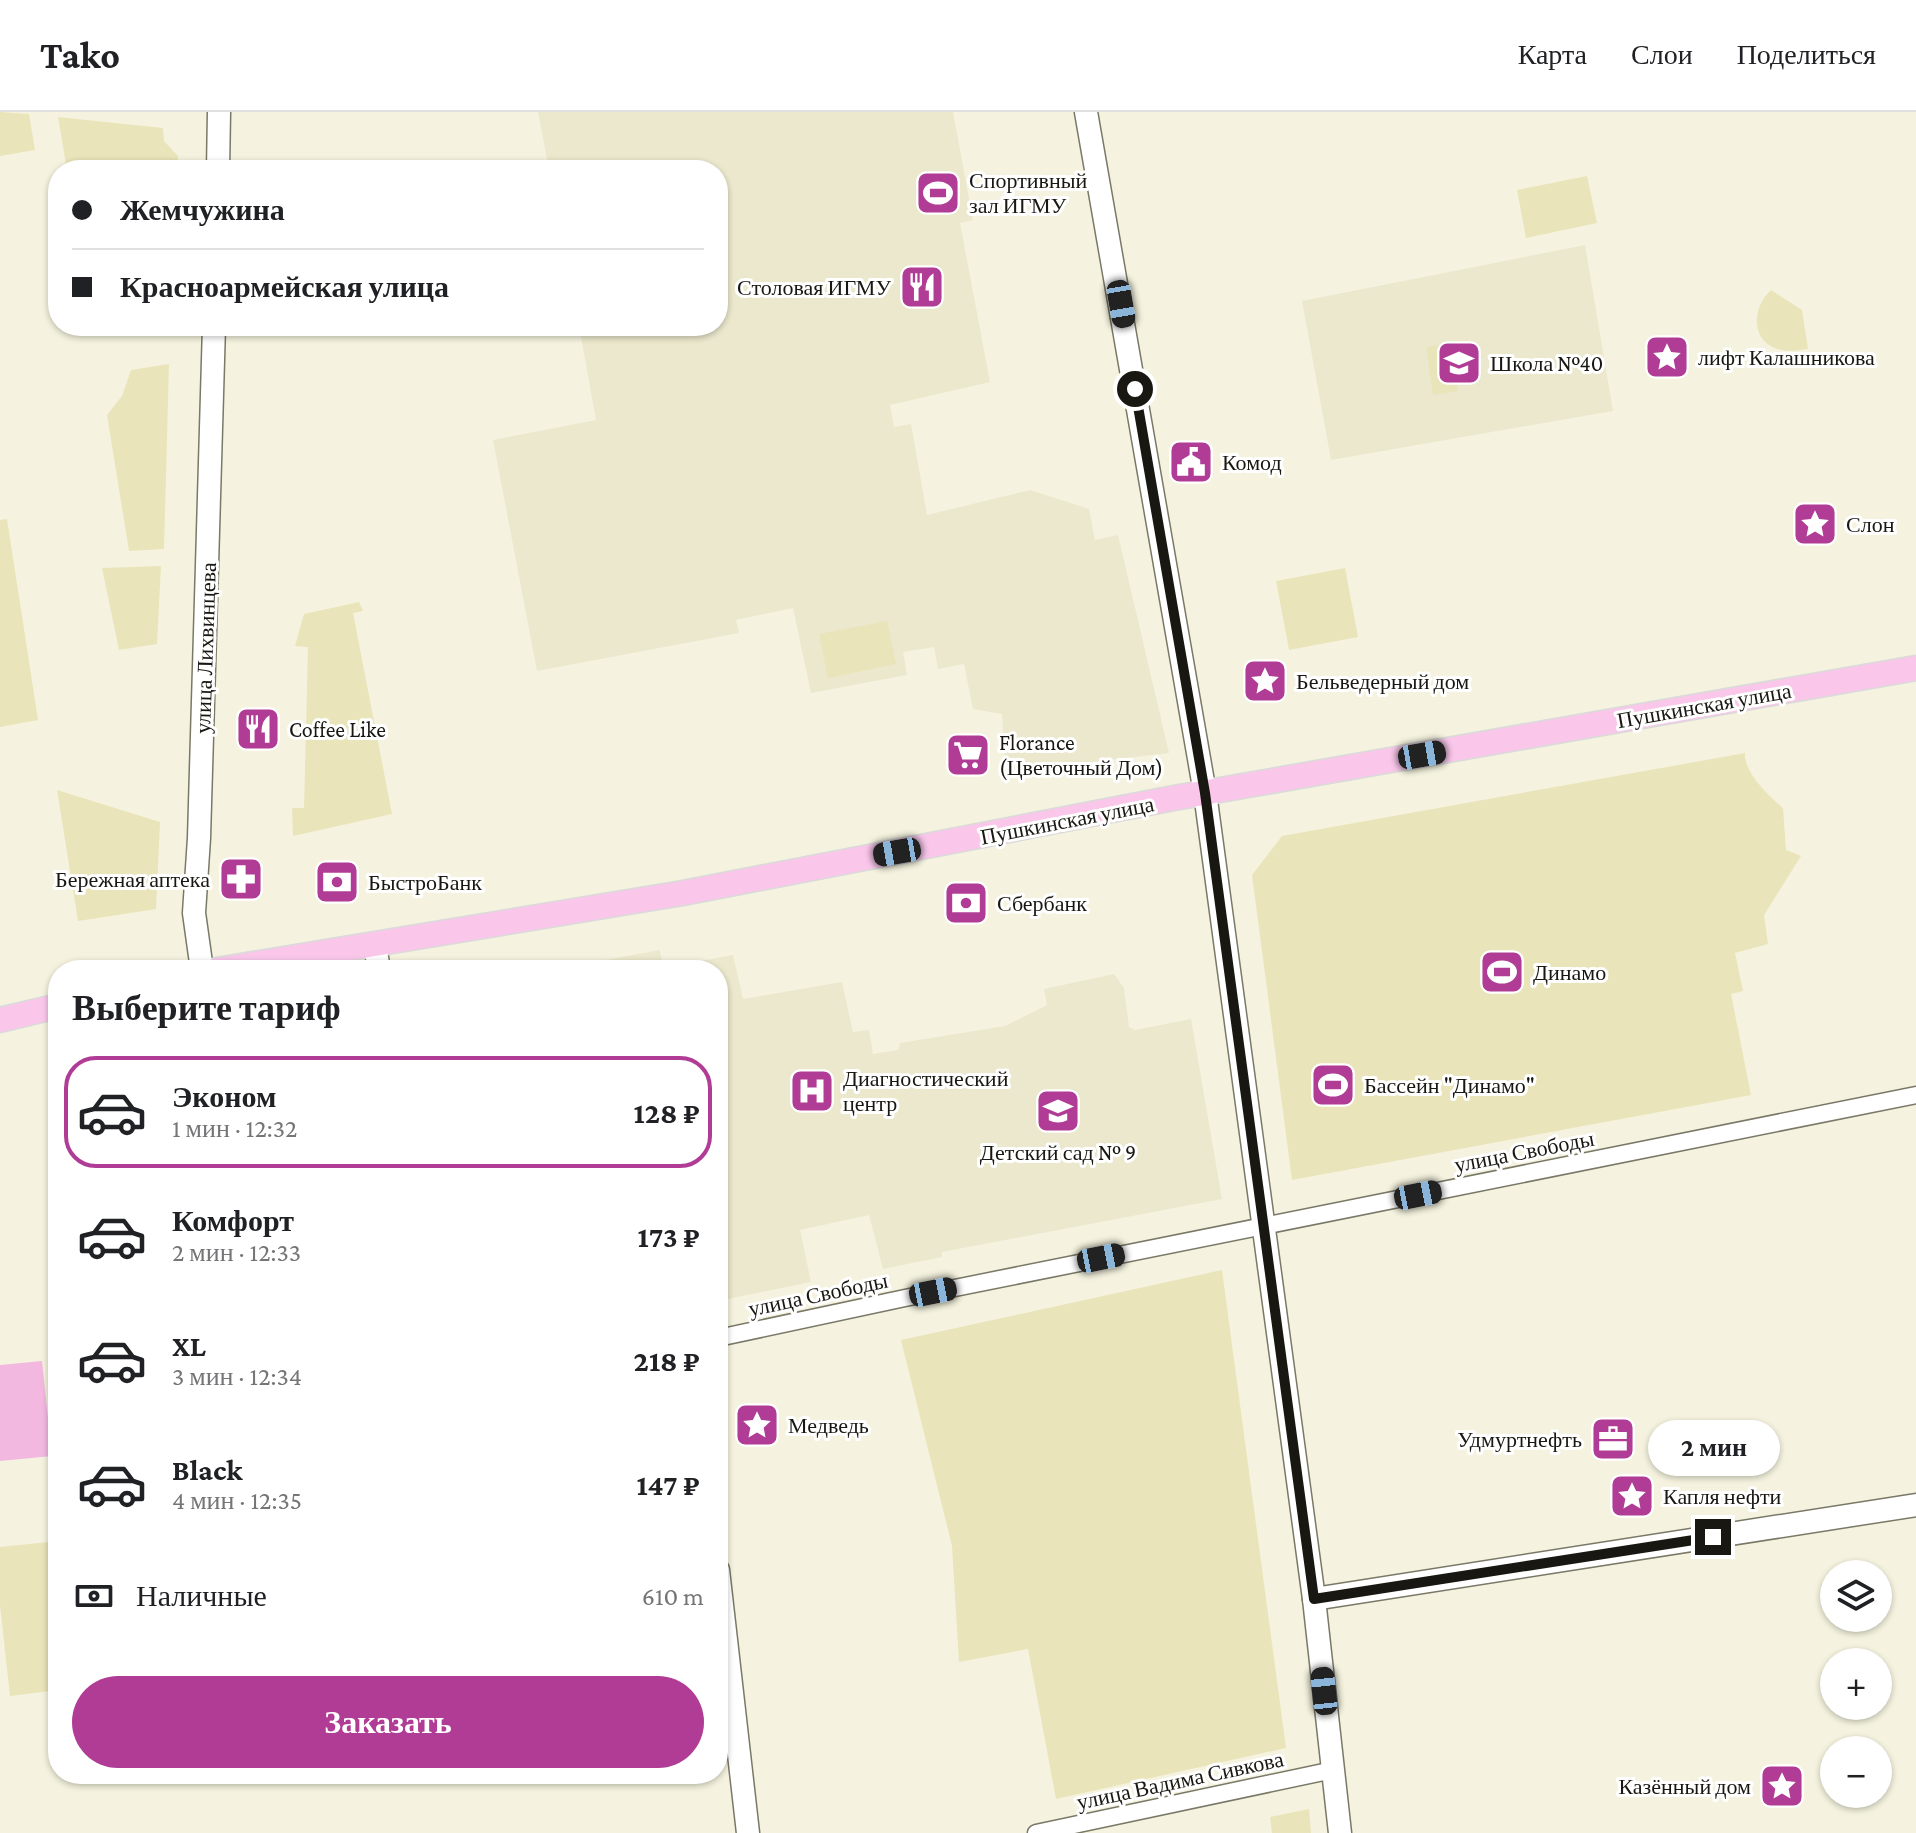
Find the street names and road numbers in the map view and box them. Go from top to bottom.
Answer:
street label: улица Лихвинцева [190,562,221,734]
street label: Пушкинская улица [1615,678,1793,733]
street label: Пушкинская улица [978,791,1156,850]
street label: улица Свободы [1452,1126,1596,1177]
street label: улица Свободы [746,1267,890,1321]
street label: улица Вадима Сивкова [1074,1746,1286,1815]

